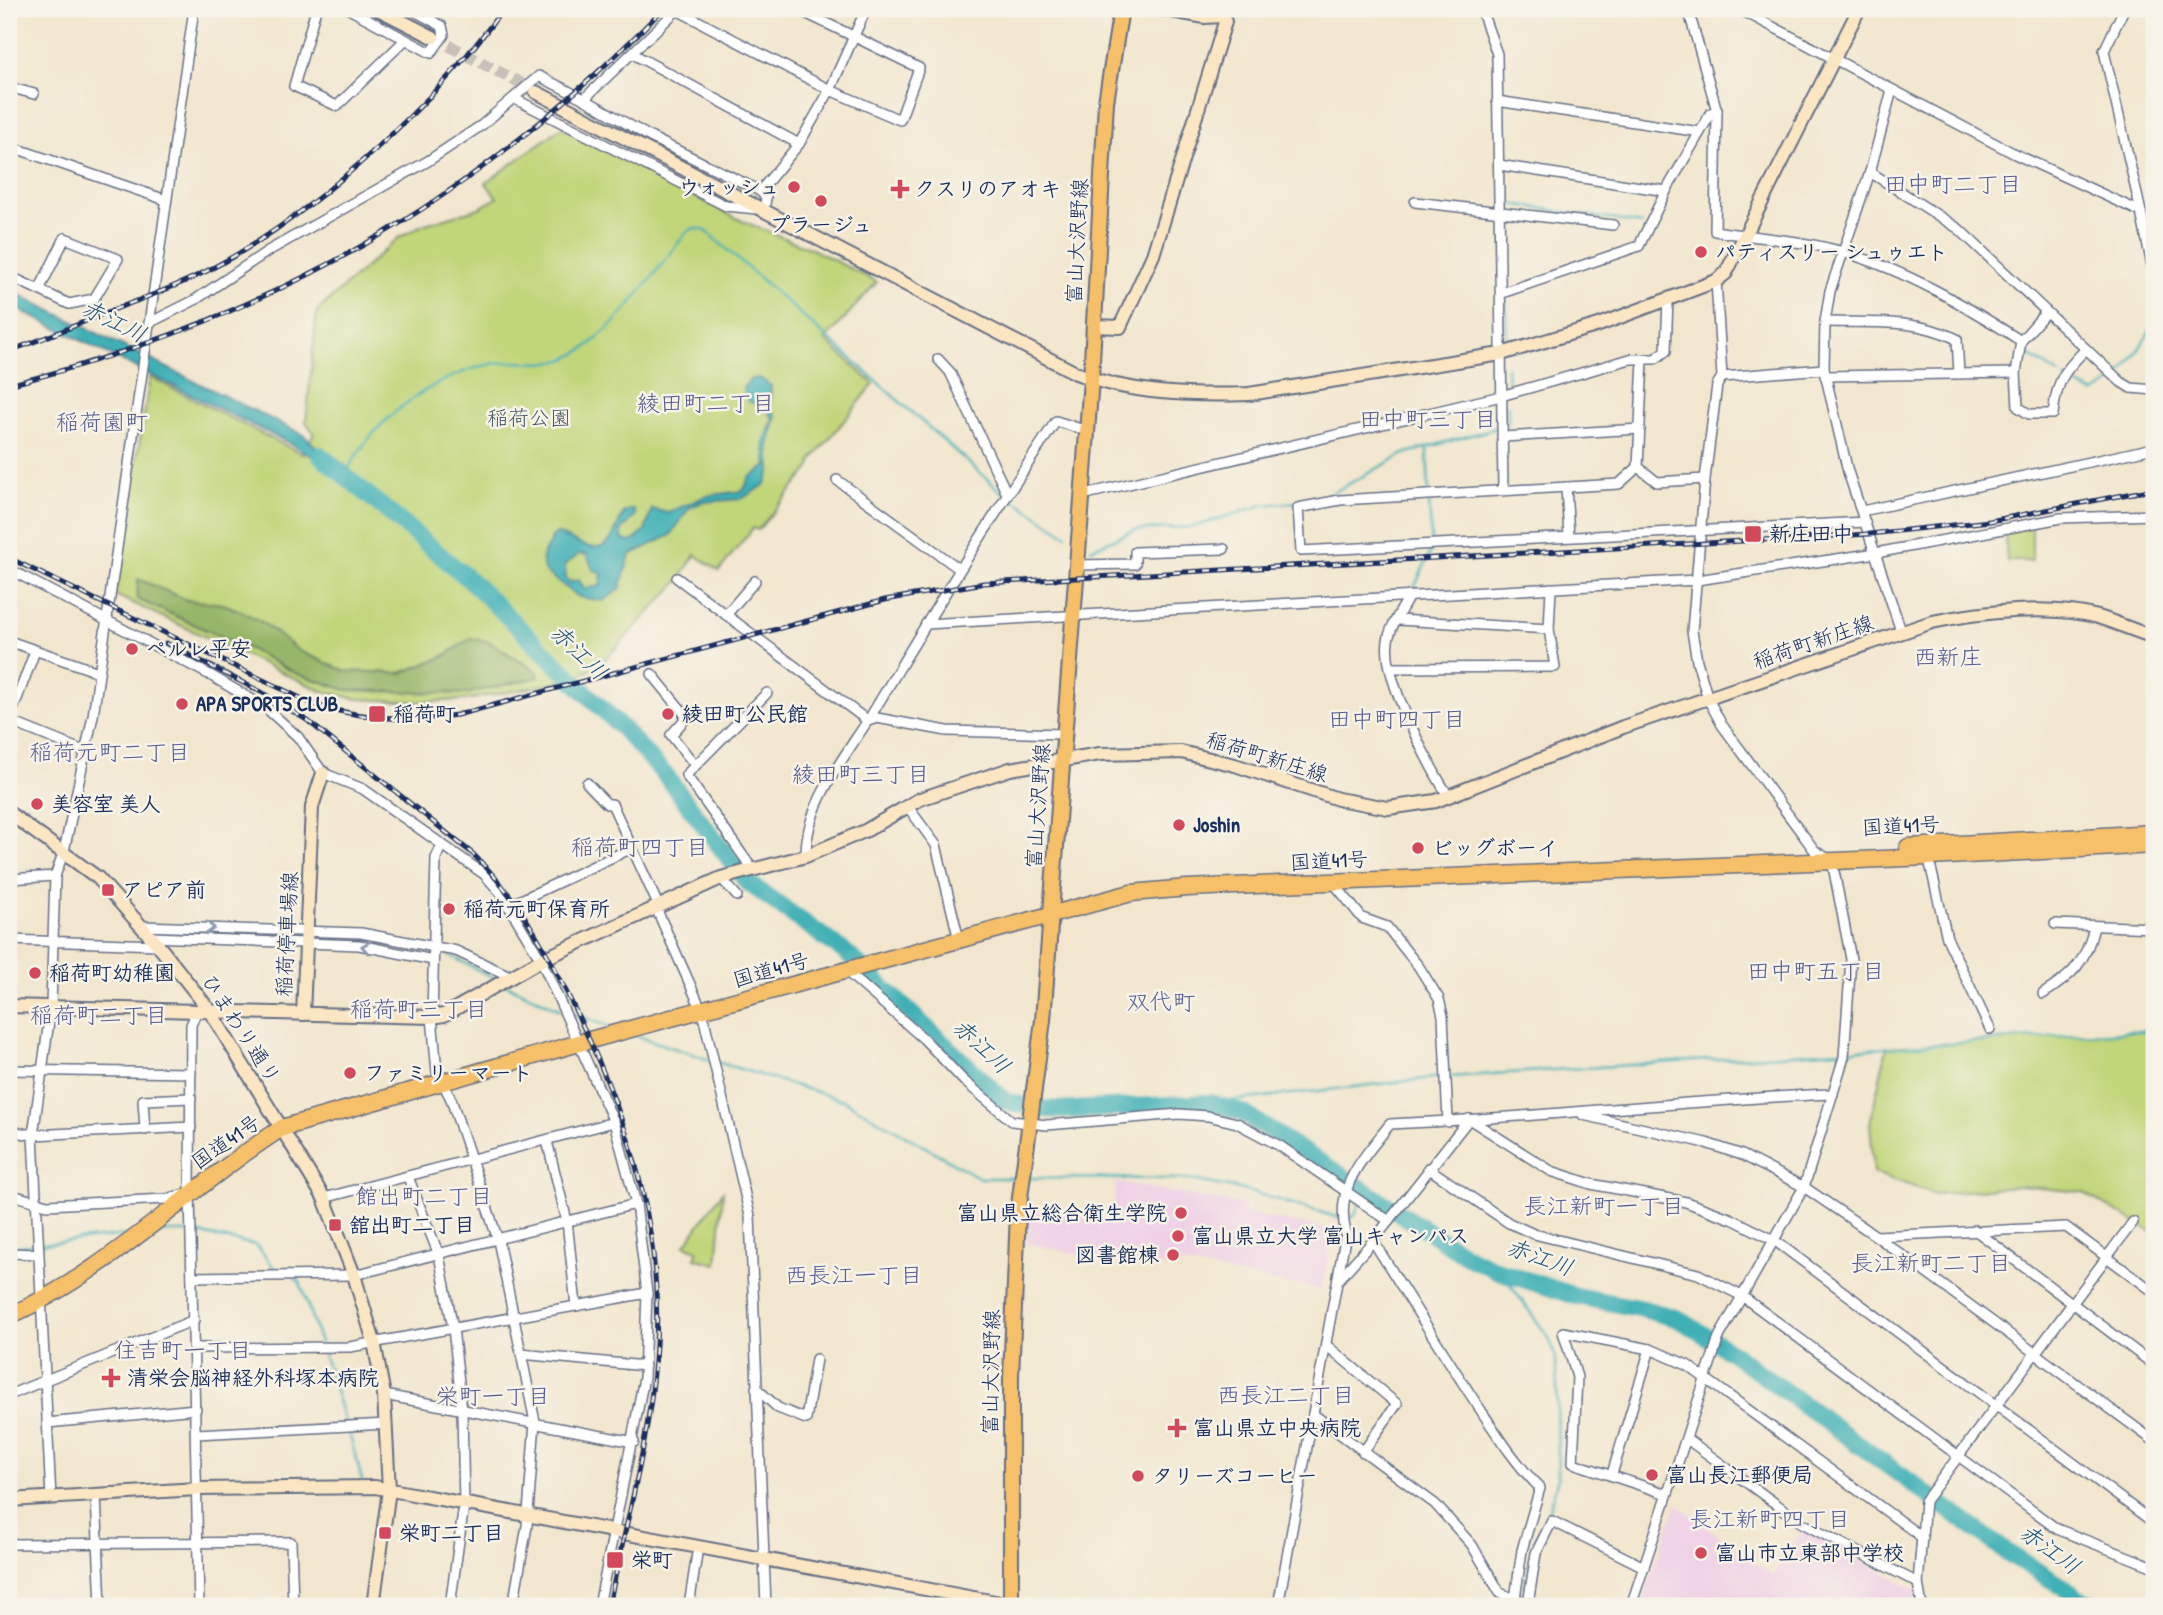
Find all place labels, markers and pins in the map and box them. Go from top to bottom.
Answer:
place label: ウォッシュ [678,172,780,201]
place label: クスリのアオキ [914,174,1061,203]
marker: ウォッシュ [786,179,802,195]
marker: クスリのアオキ [892,181,908,197]
marker: プラージュ [813,193,829,209]
place label: プラージュ [769,210,873,239]
place label: パティスリー シュゥエト [1715,237,1948,266]
marker: パティスリー シュゥエト [1693,244,1709,260]
place label: 新庄田中 [1769,519,1853,548]
marker: 新庄田中 [1743,524,1763,544]
place label: ペルレ平安 [146,634,251,663]
marker: ペルレ平安 [124,641,140,657]
place label: APA SPORTS CLUB [196,689,339,718]
marker: APA SPORTS CLUB [174,696,190,712]
place label: 稲荷町 [393,699,456,728]
place label: 綾田町公民館 [682,699,808,728]
marker: 稲荷町 [367,704,387,724]
marker: 綾田町公民館 [660,706,676,722]
place label: 美容室 美人 [51,789,161,818]
marker: 美容室 美人 [29,796,45,812]
place label: Joshin [1193,810,1240,839]
marker: Joshin [1171,817,1187,833]
place label: ビッグボーイ [1432,833,1558,862]
marker: ビッグボーイ [1410,840,1426,856]
place label: アピア前 [122,875,206,904]
marker: アピア前 [100,882,116,898]
place label: 稲荷元町保育所 [463,894,610,923]
marker: 稲荷元町保育所 [441,901,457,917]
place label: 稲荷町幼稚園 [49,958,175,987]
marker: 稲荷町幼稚園 [27,965,43,981]
place label: ファミリーマート [364,1058,533,1087]
marker: ファミリーマート [342,1065,358,1081]
place label: 富山県立総合衛生学院 [957,1198,1167,1227]
marker: 富山県立総合衛生学院 [1173,1205,1189,1221]
place label: 舘出町二丁目 [349,1210,475,1239]
marker: 舘出町二丁目 [327,1217,343,1233]
place label: 富山県立大学 富山キャンパス [1192,1221,1469,1250]
marker: 富山県立大学 富山キャンパス [1170,1228,1186,1244]
place label: 図書館棟 [1075,1240,1159,1269]
marker: 図書館棟 [1165,1247,1181,1263]
place label: 清栄会脳神経外科塚本病院 [127,1363,379,1392]
marker: 清栄会脳神経外科塚本病院 [101,1368,121,1388]
place label: 富山県立中央病院 [1193,1413,1361,1442]
marker: 富山県立中央病院 [1167,1418,1187,1438]
place label: 富山長江郵便局 [1666,1460,1813,1489]
place label: タリーズコーヒー [1152,1461,1317,1490]
marker: 富山長江郵便局 [1644,1467,1660,1483]
marker: タリーズコーヒー [1130,1468,1146,1484]
place label: 栄町二丁目 [399,1518,504,1547]
marker: 栄町二丁目 [377,1525,393,1541]
place label: 富山市立東部中学校 [1715,1538,1904,1567]
place label: 栄町 [631,1545,673,1574]
marker: 富山市立東部中学校 [1693,1545,1709,1561]
marker: 栄町 [605,1550,625,1570]

